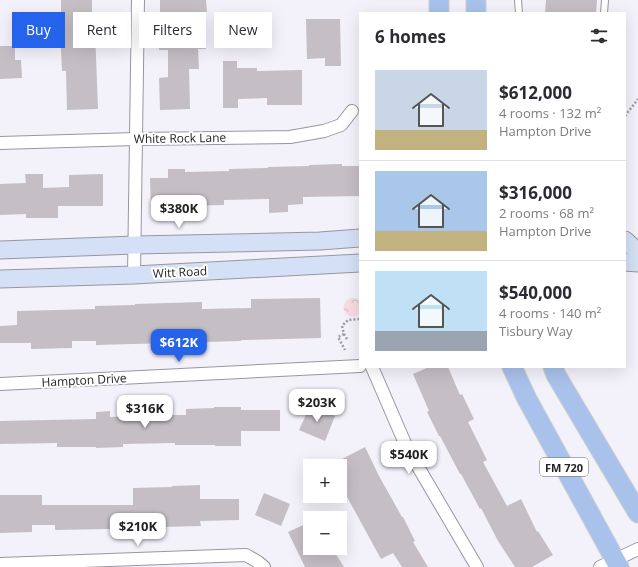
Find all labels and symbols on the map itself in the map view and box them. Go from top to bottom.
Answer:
street label: White Rock Lane [134,129,227,147]
pin: $380K [151,195,207,229]
street label: Witt Road [152,262,208,282]
pin: $612K [151,329,207,363]
street label: Hampton Drive [41,369,127,391]
pin: $203K [289,389,345,423]
pin: $316K [117,395,173,429]
pin: $540K [381,441,437,475]
road number: FM 720 [540,458,588,476]
pin: $210K [110,513,166,547]

